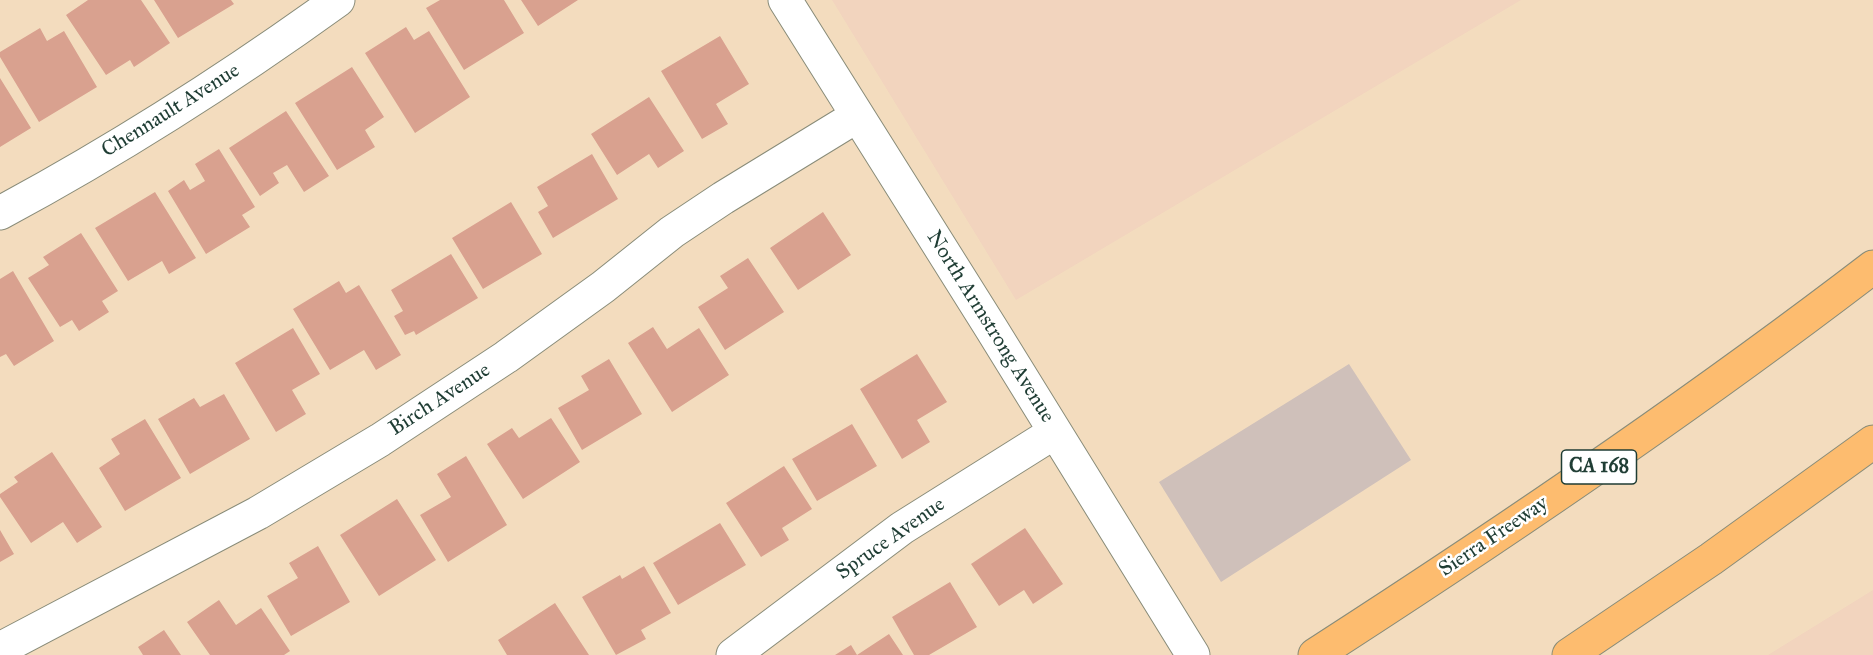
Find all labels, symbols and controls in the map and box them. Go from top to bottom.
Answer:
street label: Chennault Avenue [97,58,245,164]
street label: North Armstrong Avenue [921,226,1059,428]
street label: Birch Avenue [385,358,495,442]
road number: CA 168 [1562,450,1636,484]
street label: Sierra Freeway [1435,491,1553,583]
street label: Spruce Avenue [832,492,950,586]

